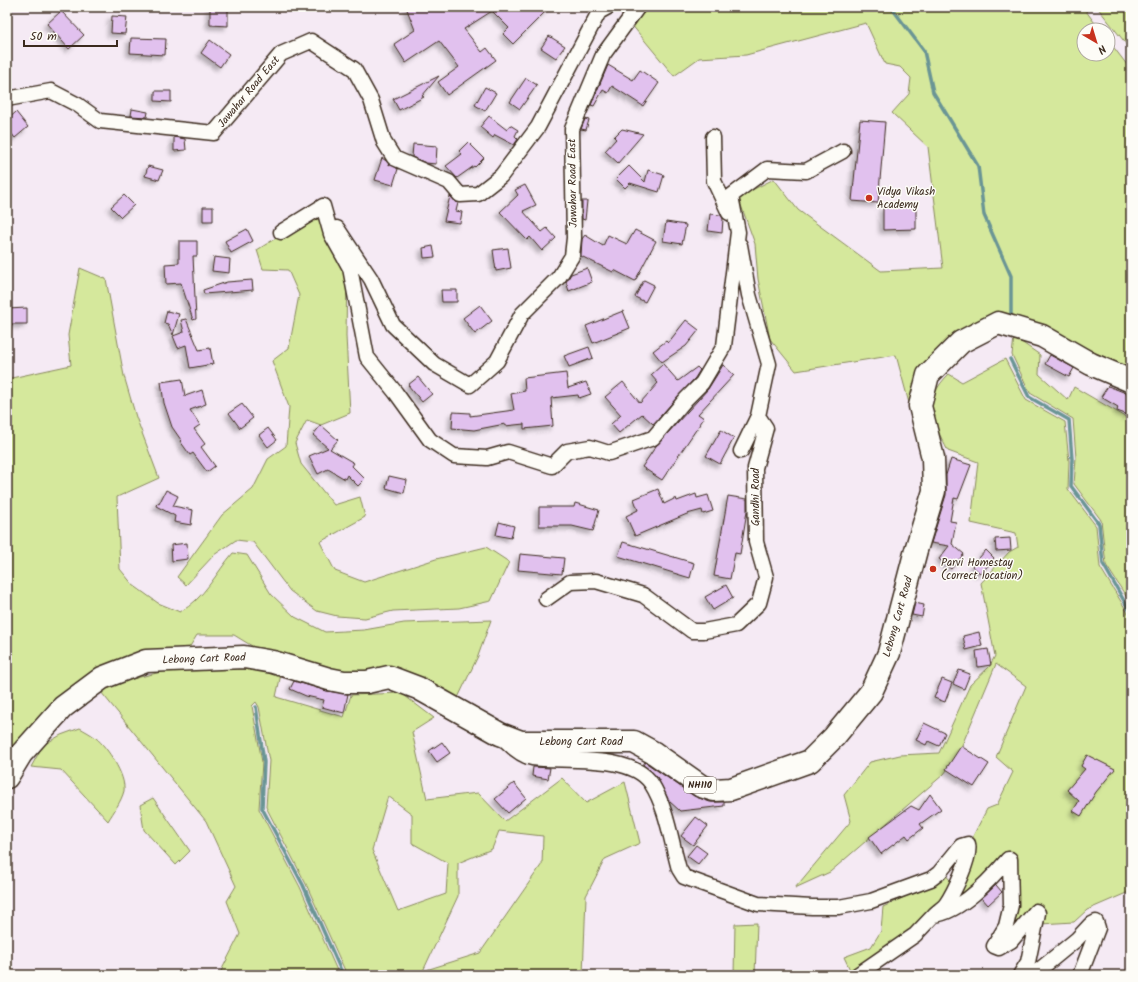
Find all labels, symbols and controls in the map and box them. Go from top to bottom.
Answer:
scale bar [24,22,117,48]
north arrow [1076,22,1116,62]
text: 50 m [30,27,57,46]
text: N [1093,40,1110,58]
street label: Jawahar Road East [214,52,285,132]
street label: Jawahar Road East [563,138,583,228]
place label: Vidya Vikash Academy [877,183,935,214]
marker: Vidya Vikash Academy [864,193,874,203]
street label: Gandhi Road [747,467,765,526]
place label: Parvi Homestay (correct location) [941,554,1023,585]
marker: Parvi Homestay (correct location) [928,564,938,574]
street label: Lebong Cart Road [878,574,918,660]
street label: Lebong Cart Road [162,649,246,669]
street label: Lebong Cart Road [539,733,623,751]
road number: NH110 [684,777,716,793]

